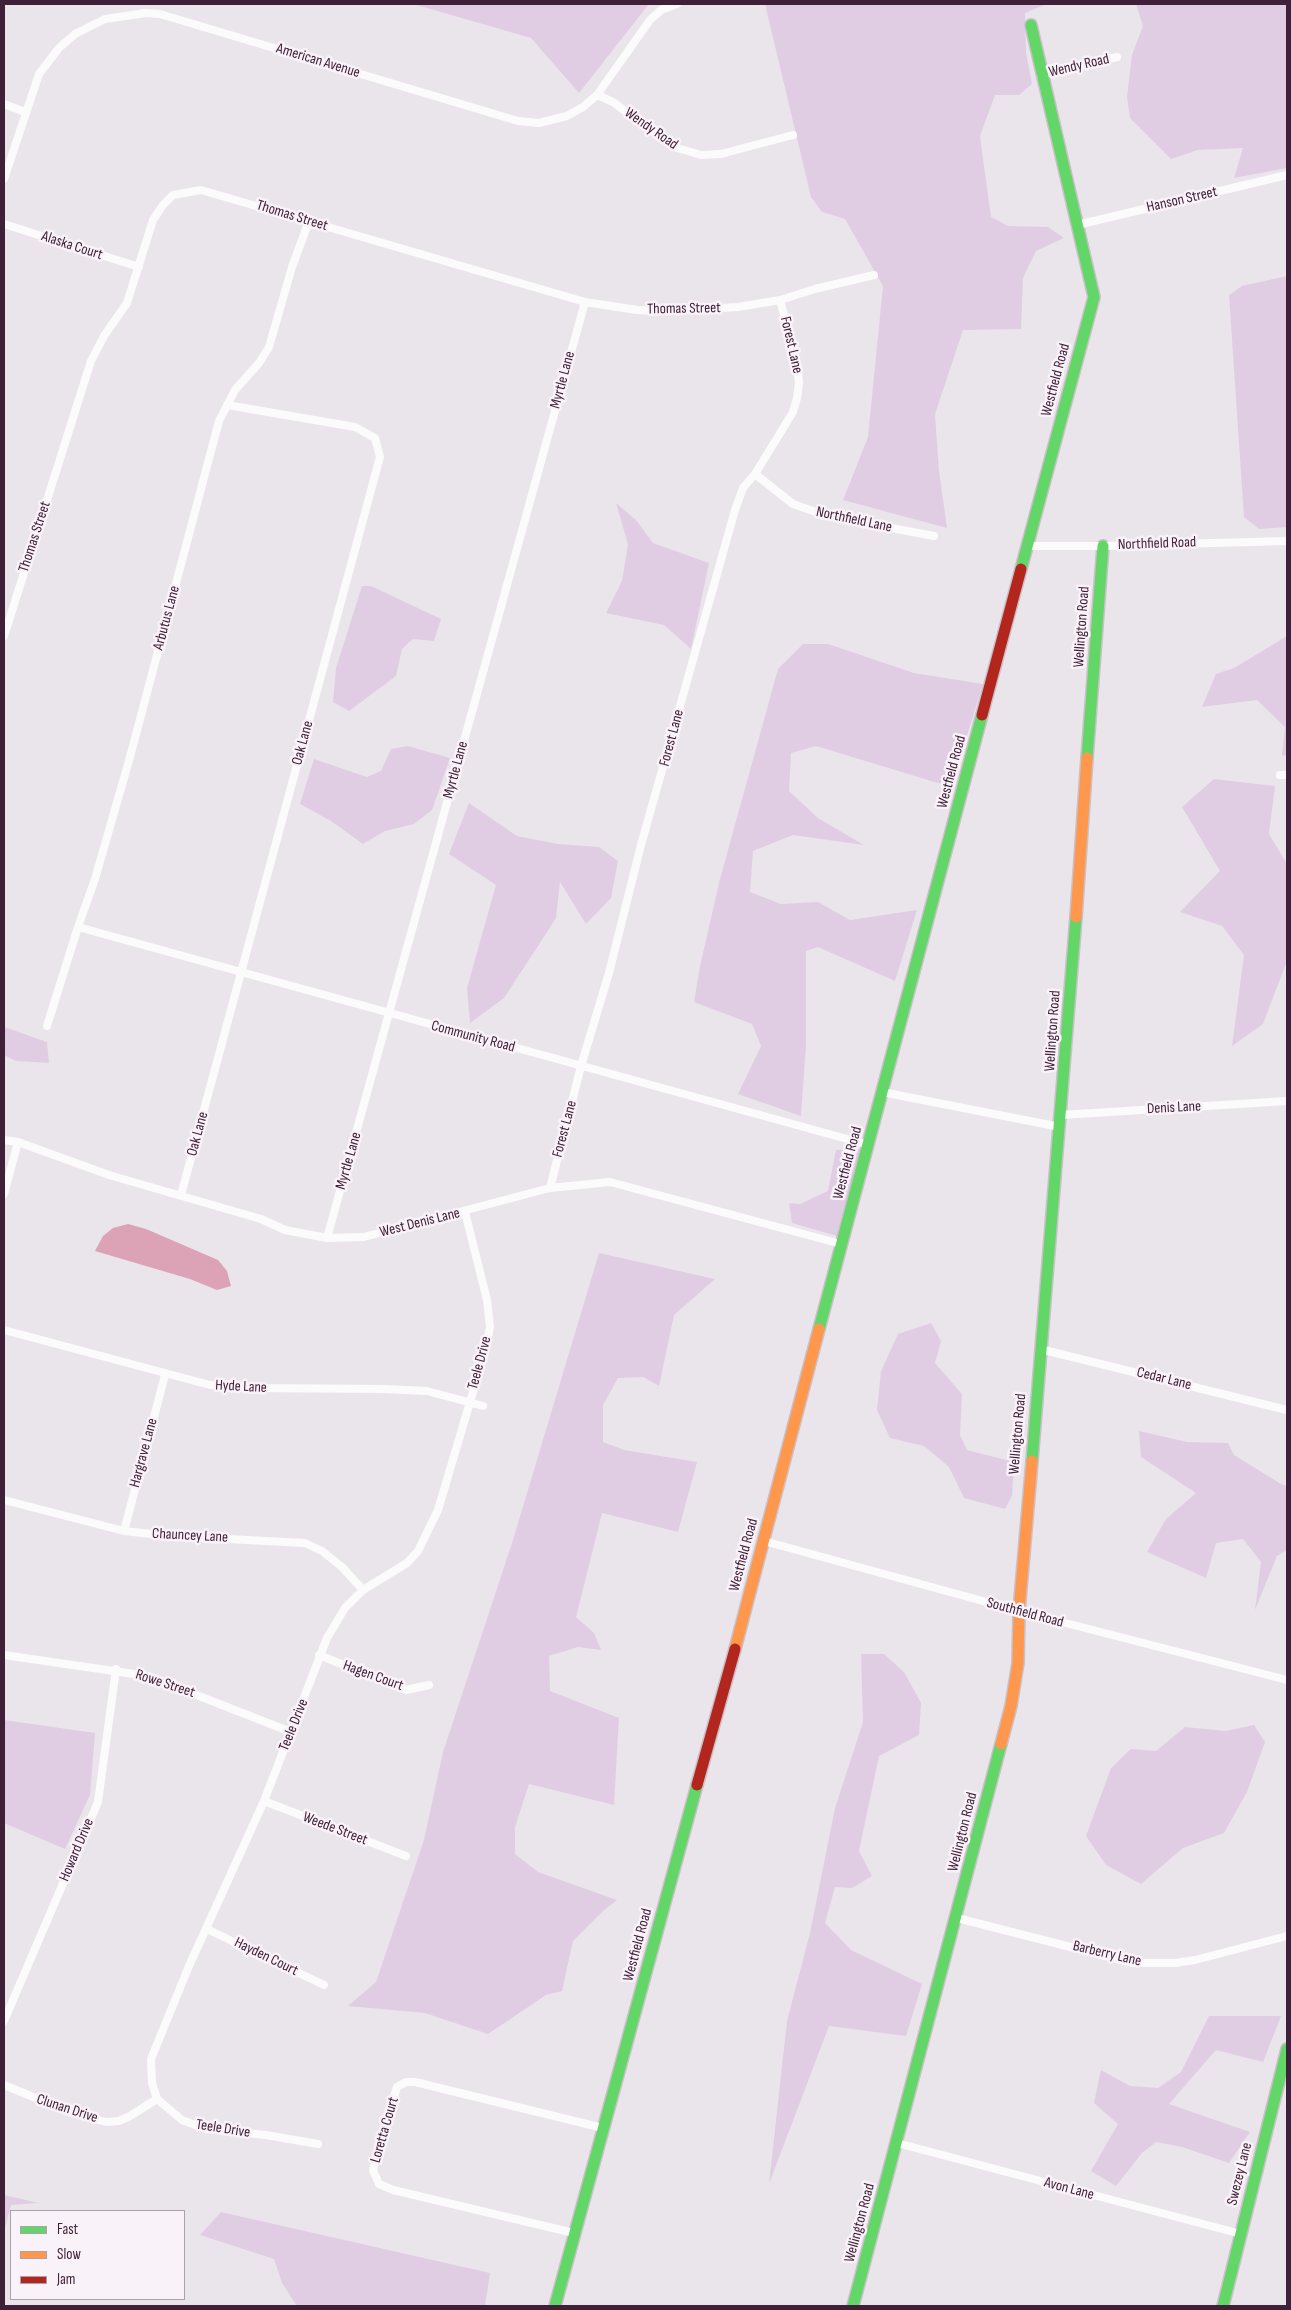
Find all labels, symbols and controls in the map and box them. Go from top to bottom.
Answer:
street label: American Avenue [274,40,362,82]
street label: Wendy Road [1047,50,1111,82]
street label: Wendy Road [621,104,681,154]
street label: Hanson Street [1145,183,1219,217]
street label: Thomas Street [254,197,330,235]
street label: Alaska Court [39,228,105,264]
street label: Thomas Street [647,299,721,319]
street label: Forest Lane [776,315,806,375]
street label: Westfield Road [1038,342,1074,418]
street label: Myrtle Lane [547,349,579,411]
street label: Thomas Street [15,499,55,575]
street label: Northfield Lane [814,503,894,537]
street label: Northfield Road [1118,534,1196,554]
street label: Arbutus Lane [150,584,184,652]
street label: Wellington Road [1070,586,1094,668]
street label: Forest Lane [656,708,688,768]
street label: Oak Lane [288,719,318,767]
street label: Westfield Road [934,734,970,810]
street label: Myrtle Lane [440,739,472,801]
street label: Wellington Road [1041,990,1065,1072]
street label: Community Road [429,1017,517,1057]
street label: Denis Lane [1146,1098,1202,1118]
street label: Forest Lane [549,1099,581,1159]
street label: Oak Lane [183,1110,213,1158]
street label: Westfield Road [830,1125,866,1201]
street label: Myrtle Lane [332,1130,366,1192]
street label: West Denis Lane [378,1204,462,1242]
street label: Teele Drive [464,1334,496,1392]
street label: Cedar Lane [1135,1364,1193,1394]
street label: Hyde Lane [215,1377,267,1397]
street label: Wellington Road [1006,1393,1030,1475]
street label: Hargrave Lane [126,1416,162,1490]
street label: Westfield Road [726,1517,762,1593]
street label: Chauncey Lane [152,1525,228,1547]
street label: Southfield Road [985,1594,1065,1632]
street label: Hagen Court [340,1657,406,1695]
street label: Rowe Street [133,1666,197,1702]
street label: Teele Drive [275,1696,313,1754]
street label: Wellington Road [944,1791,982,1873]
street label: Weede Street [300,1808,370,1850]
street label: Howard Drive [56,1816,98,1884]
street label: Westfield Road [620,1907,656,1983]
street label: Hayden Court [231,1934,301,1980]
street label: Barberry Lane [1071,1937,1143,1971]
street label: Clunan Drive [34,2091,100,2127]
street label: Loretta Court [367,2095,403,2165]
street label: Teele Drive [195,2116,251,2142]
street label: Swezey Lane [1224,2141,1256,2207]
street label: Avon Lane [1042,2174,1096,2204]
street label: Wellington Road [841,2182,879,2264]
legend [10,2210,185,2300]
text: Fast [57,2220,78,2239]
text: Slow [57,2245,81,2264]
text: Jam [57,2270,75,2289]

